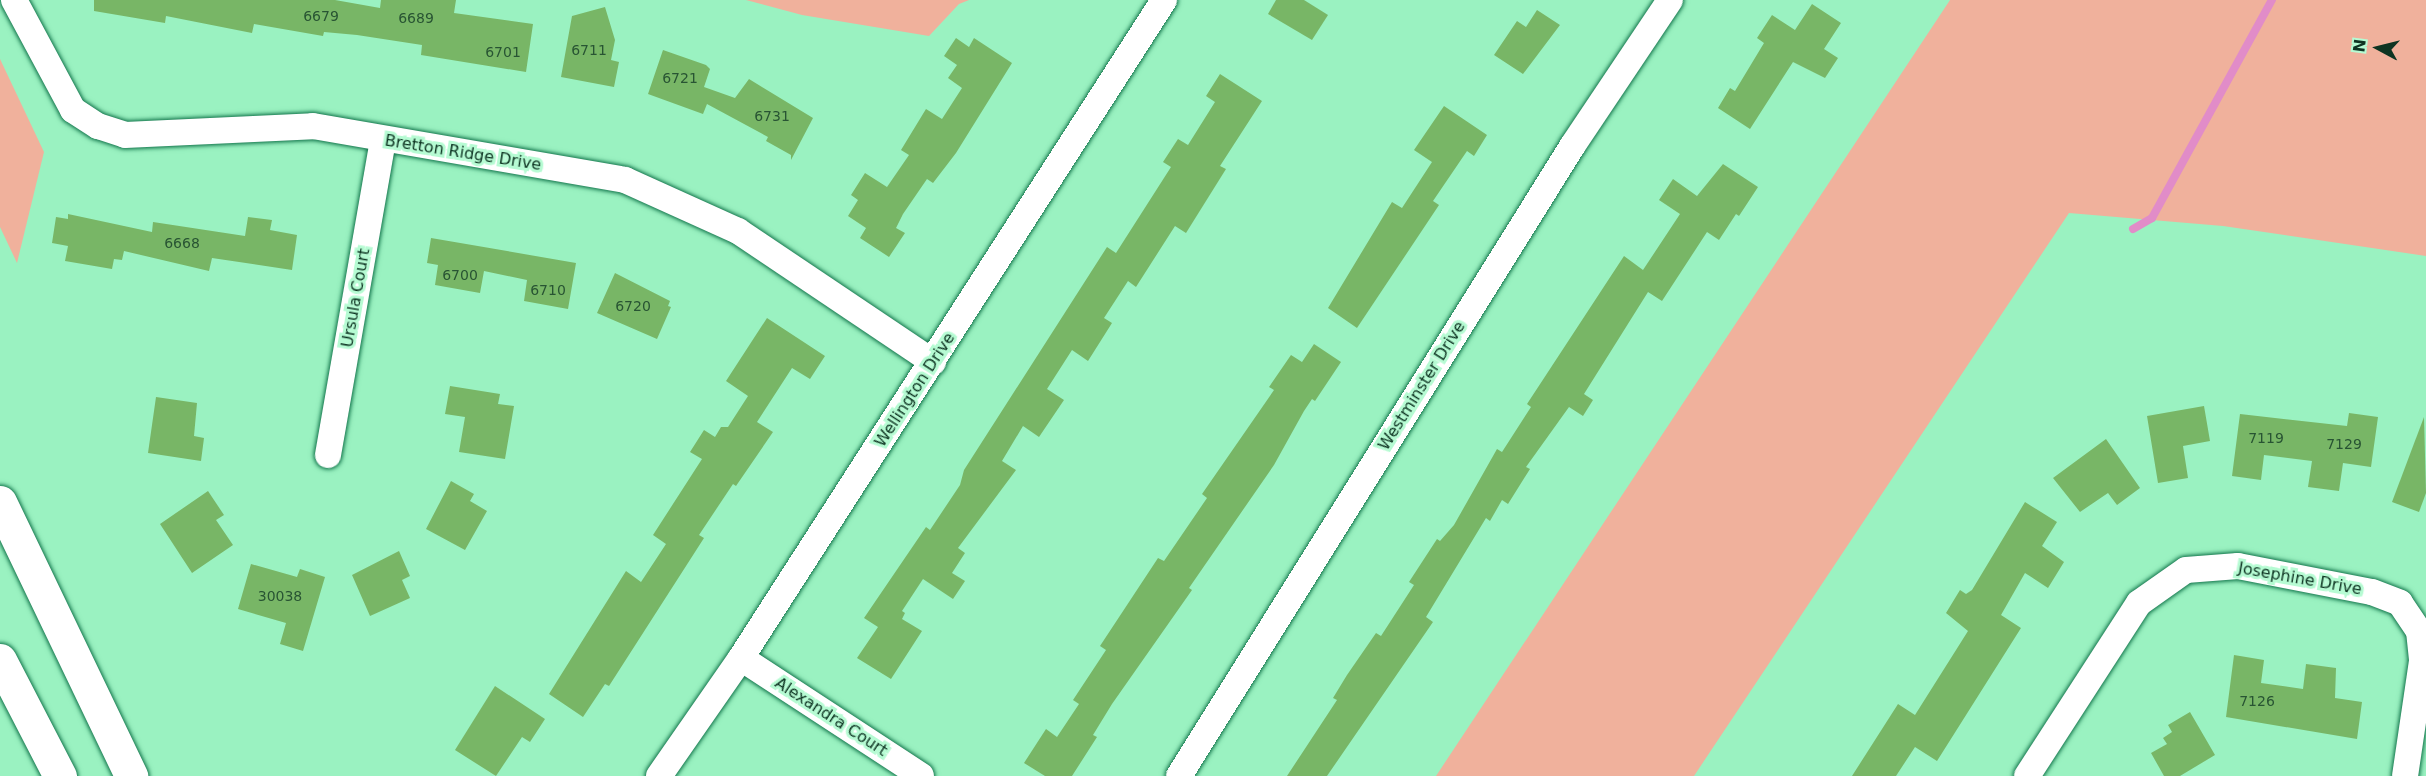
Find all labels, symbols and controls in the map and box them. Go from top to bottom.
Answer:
house number: 6679 [303,8,339,24]
house number: 6689 [398,10,434,26]
north arrow [2348,18,2408,78]
text: N [2349,38,2370,54]
house number: 6711 [571,42,607,58]
house number: 6701 [485,44,521,60]
house number: 6721 [662,70,698,86]
house number: 6731 [754,108,790,124]
street label: Bretton Ridge Drive [383,131,543,175]
house number: 6668 [164,235,200,251]
street label: Ursula Court [338,247,374,349]
house number: 6700 [442,267,478,283]
house number: 6710 [530,282,566,298]
house number: 6720 [615,298,651,314]
street label: Westminster Drive [1375,318,1469,454]
street label: Wellington Drive [871,329,959,451]
house number: 7119 [2248,430,2284,446]
house number: 7129 [2326,436,2362,452]
street label: Josephine Drive [2237,559,2363,599]
house number: 30038 [258,588,302,604]
street label: Alexandra Court [771,674,891,760]
house number: 7126 [2239,693,2275,709]

